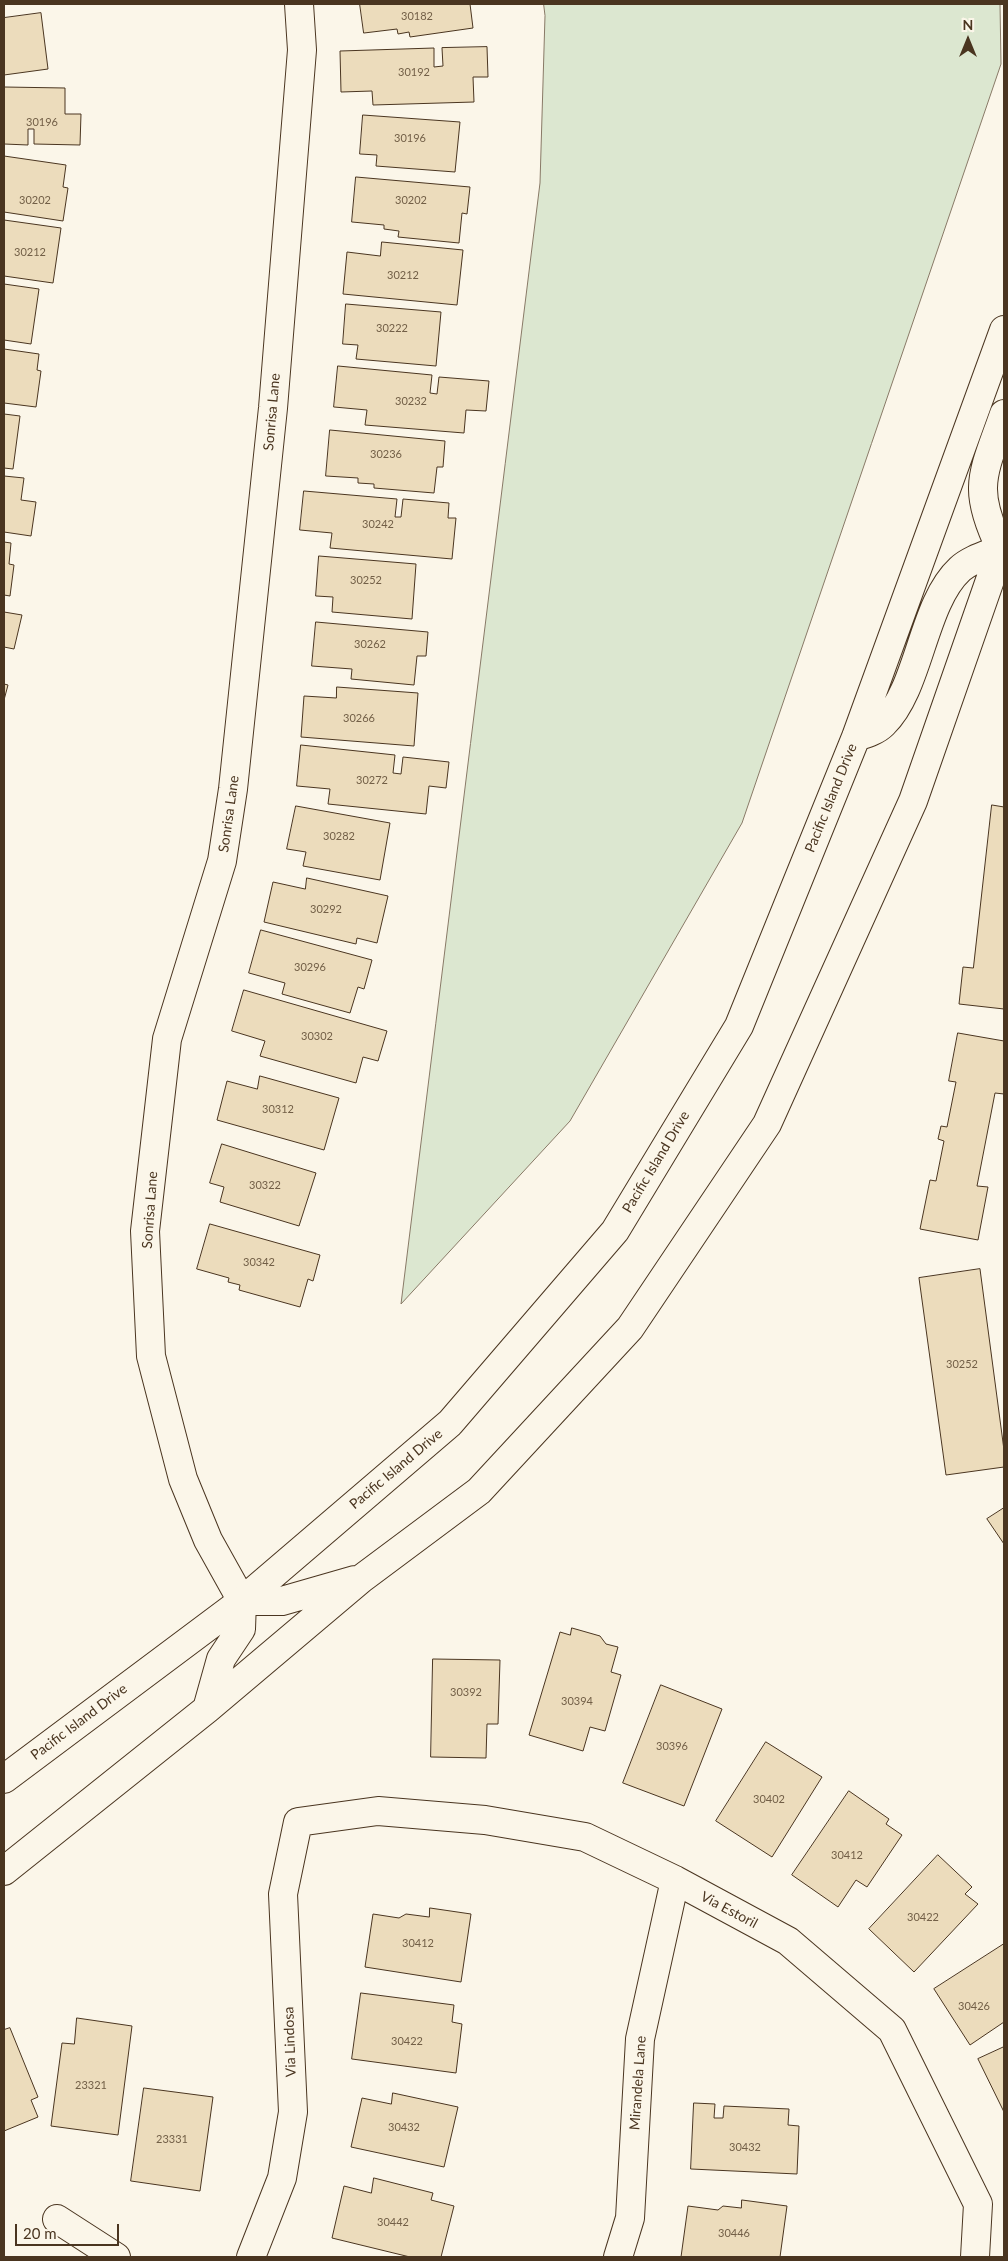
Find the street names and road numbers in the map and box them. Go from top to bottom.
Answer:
street label: Sonrisa Lane [260,373,284,451]
street label: Pacific Island Drive [801,741,861,855]
street label: Sonrisa Lane [215,774,243,854]
street label: Pacific Island Drive [619,1108,693,1216]
street label: Sonrisa Lane [139,1171,161,1249]
street label: Pacific Island Drive [346,1425,446,1513]
street label: Pacific Island Drive [28,1680,130,1764]
street label: Via Estoril [698,1888,760,1932]
street label: Via Lindosa [280,2006,300,2078]
street label: Mirandela Lane [626,2035,650,2131]

